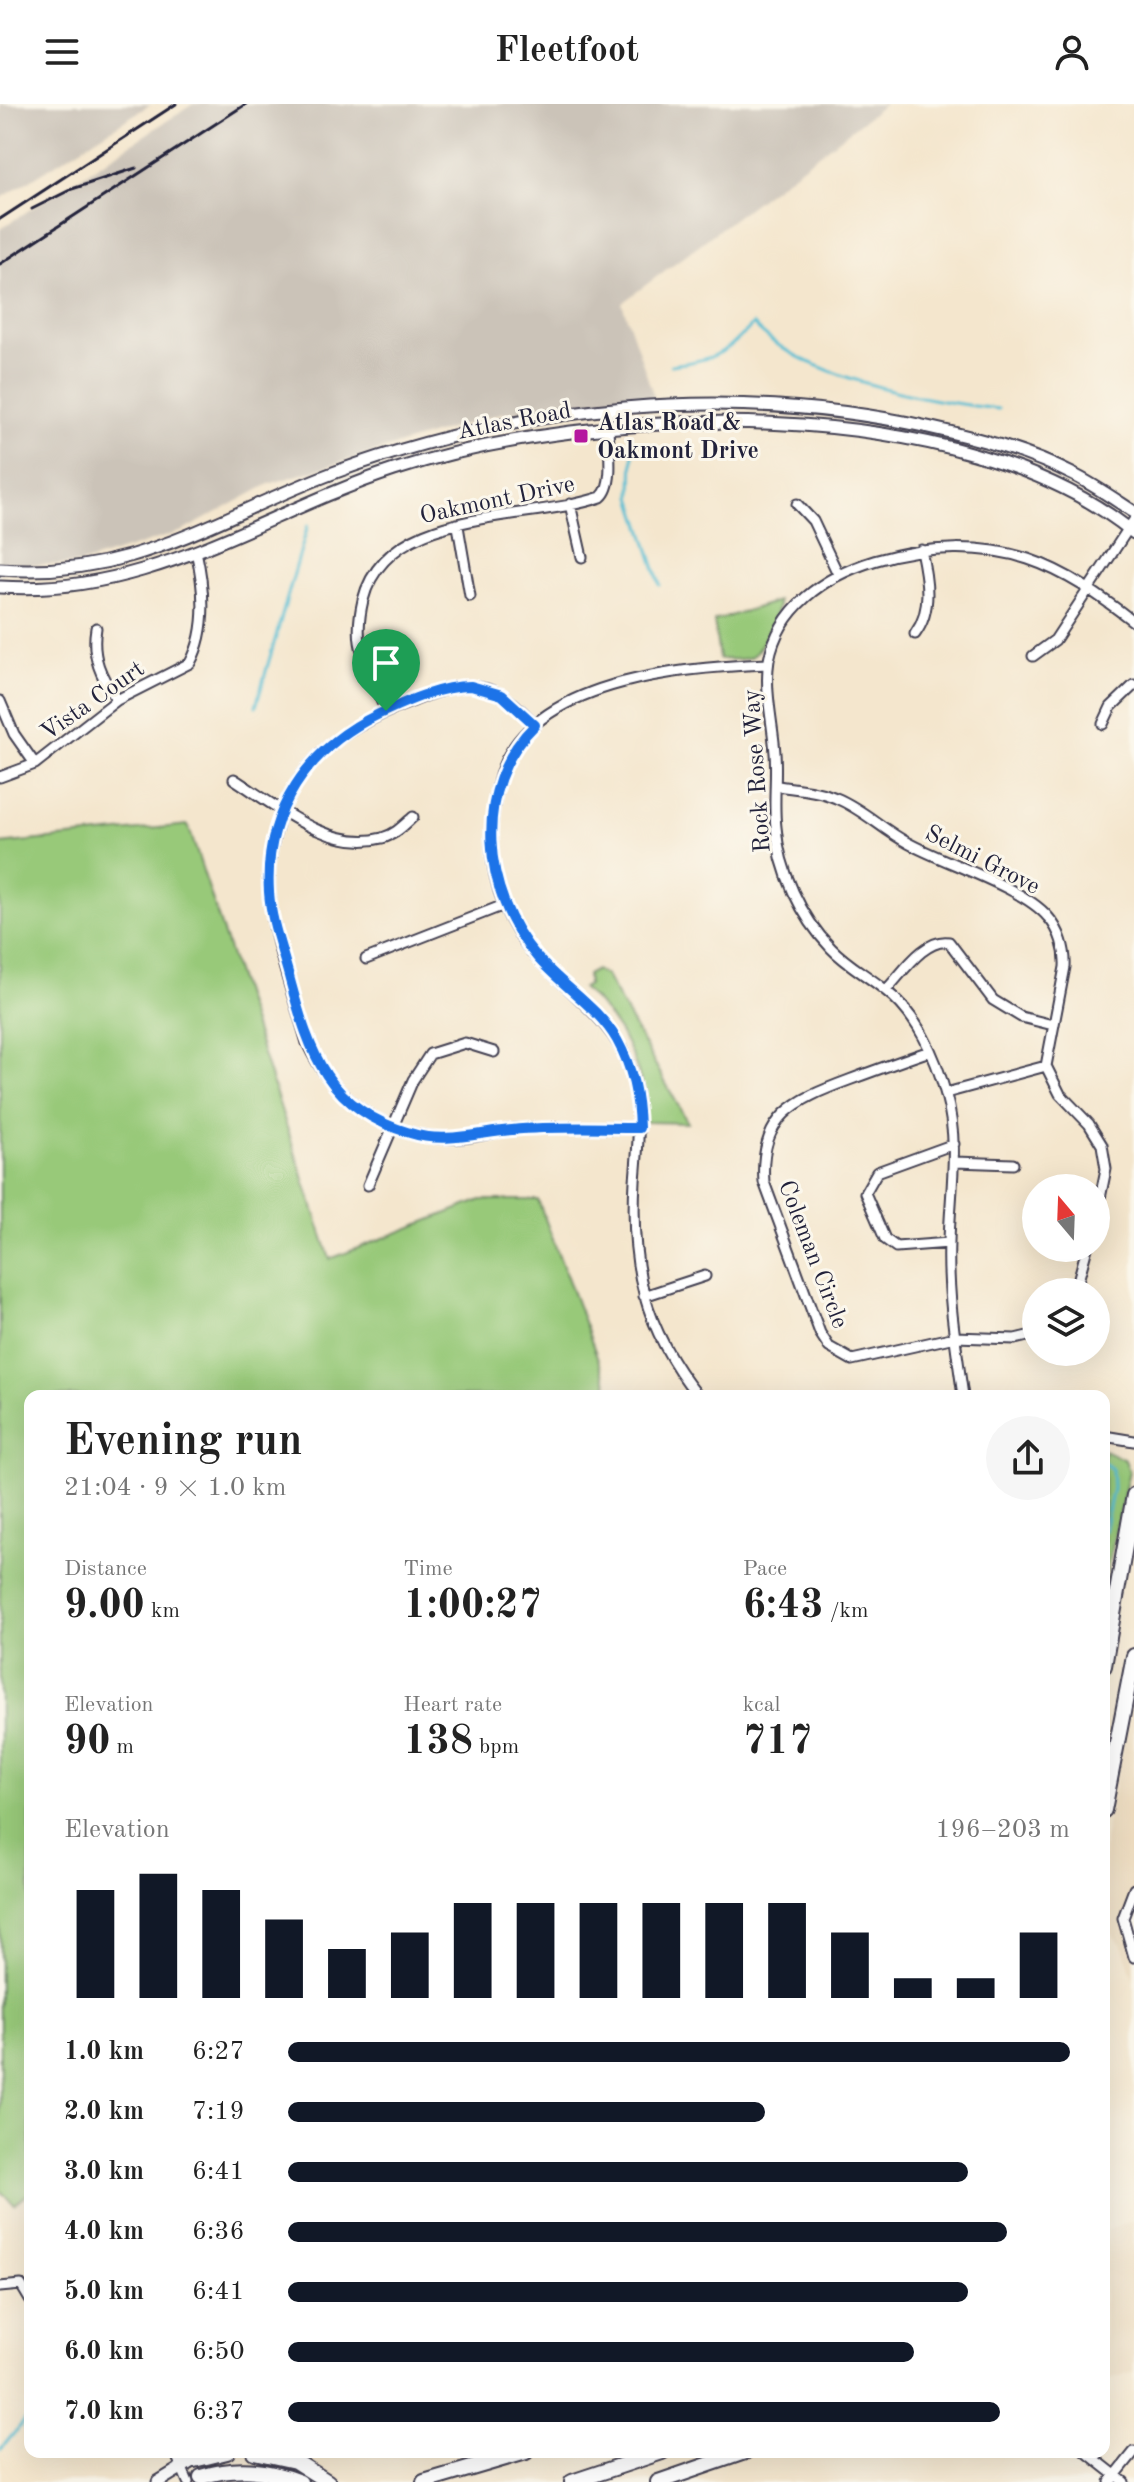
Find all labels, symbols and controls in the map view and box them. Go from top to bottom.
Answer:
icon: menu [40,30,84,74]
icon: person [1050,30,1094,74]
text: Fleetfoot [495,34,639,70]
street label: Atlas Road [455,399,573,445]
place label: Atlas Road & Oakmont Drive [597,412,759,464]
marker: Atlas Road & Oakmont Drive [572,427,590,445]
street label: Oakmont Drive [418,473,577,529]
pin [352,629,420,711]
icon: arrive [364,641,408,685]
street label: Vista Court [37,657,149,746]
street label: Rock Rose Way [740,688,776,853]
street label: Selmi Grove [921,822,1043,900]
north arrow [1022,1174,1110,1262]
map controls [1022,1174,1110,1366]
street label: Coleman Circle [773,1177,851,1332]
button: layers [1022,1278,1110,1366]
button: share [986,1416,1070,1500]
text: Evening run [64,1420,302,1464]
text: 21:04 · 9 × 1.0 km [64,1475,286,1501]
text: Distance [64,1558,147,1580]
text: Time [403,1558,453,1580]
text: Pace [743,1558,787,1580]
text: 9.00 [64,1587,145,1627]
text: 1:00:27 [403,1587,542,1627]
text: 6:43 [743,1587,823,1627]
text: km [145,1600,180,1622]
text: /km [823,1600,868,1622]
text: Elevation [64,1694,154,1716]
text: Heart rate [403,1694,502,1716]
text: kcal [743,1694,781,1716]
text: 90 [64,1723,110,1763]
text: 138 [403,1723,473,1763]
text: 717 [743,1723,812,1763]
text: m [110,1736,134,1758]
text: bpm [473,1736,519,1758]
text: Elevation [64,1817,170,1843]
text: 196–203 m [935,1817,1070,1843]
text: 1.0 km [64,2039,144,2065]
text: 6:27 [192,2039,245,2065]
text: 2.0 km [64,2099,144,2125]
text: 7:19 [192,2099,245,2125]
text: 3.0 km [64,2159,144,2185]
text: 6:41 [192,2159,245,2185]
text: 4.0 km [64,2219,144,2245]
text: 6:36 [192,2219,245,2245]
text: 5.0 km [64,2279,144,2305]
text: 6:41 [192,2279,245,2305]
text: 6.0 km [64,2339,144,2365]
text: 6:50 [192,2339,245,2365]
text: 7.0 km [64,2399,144,2425]
text: 6:37 [192,2399,245,2425]

